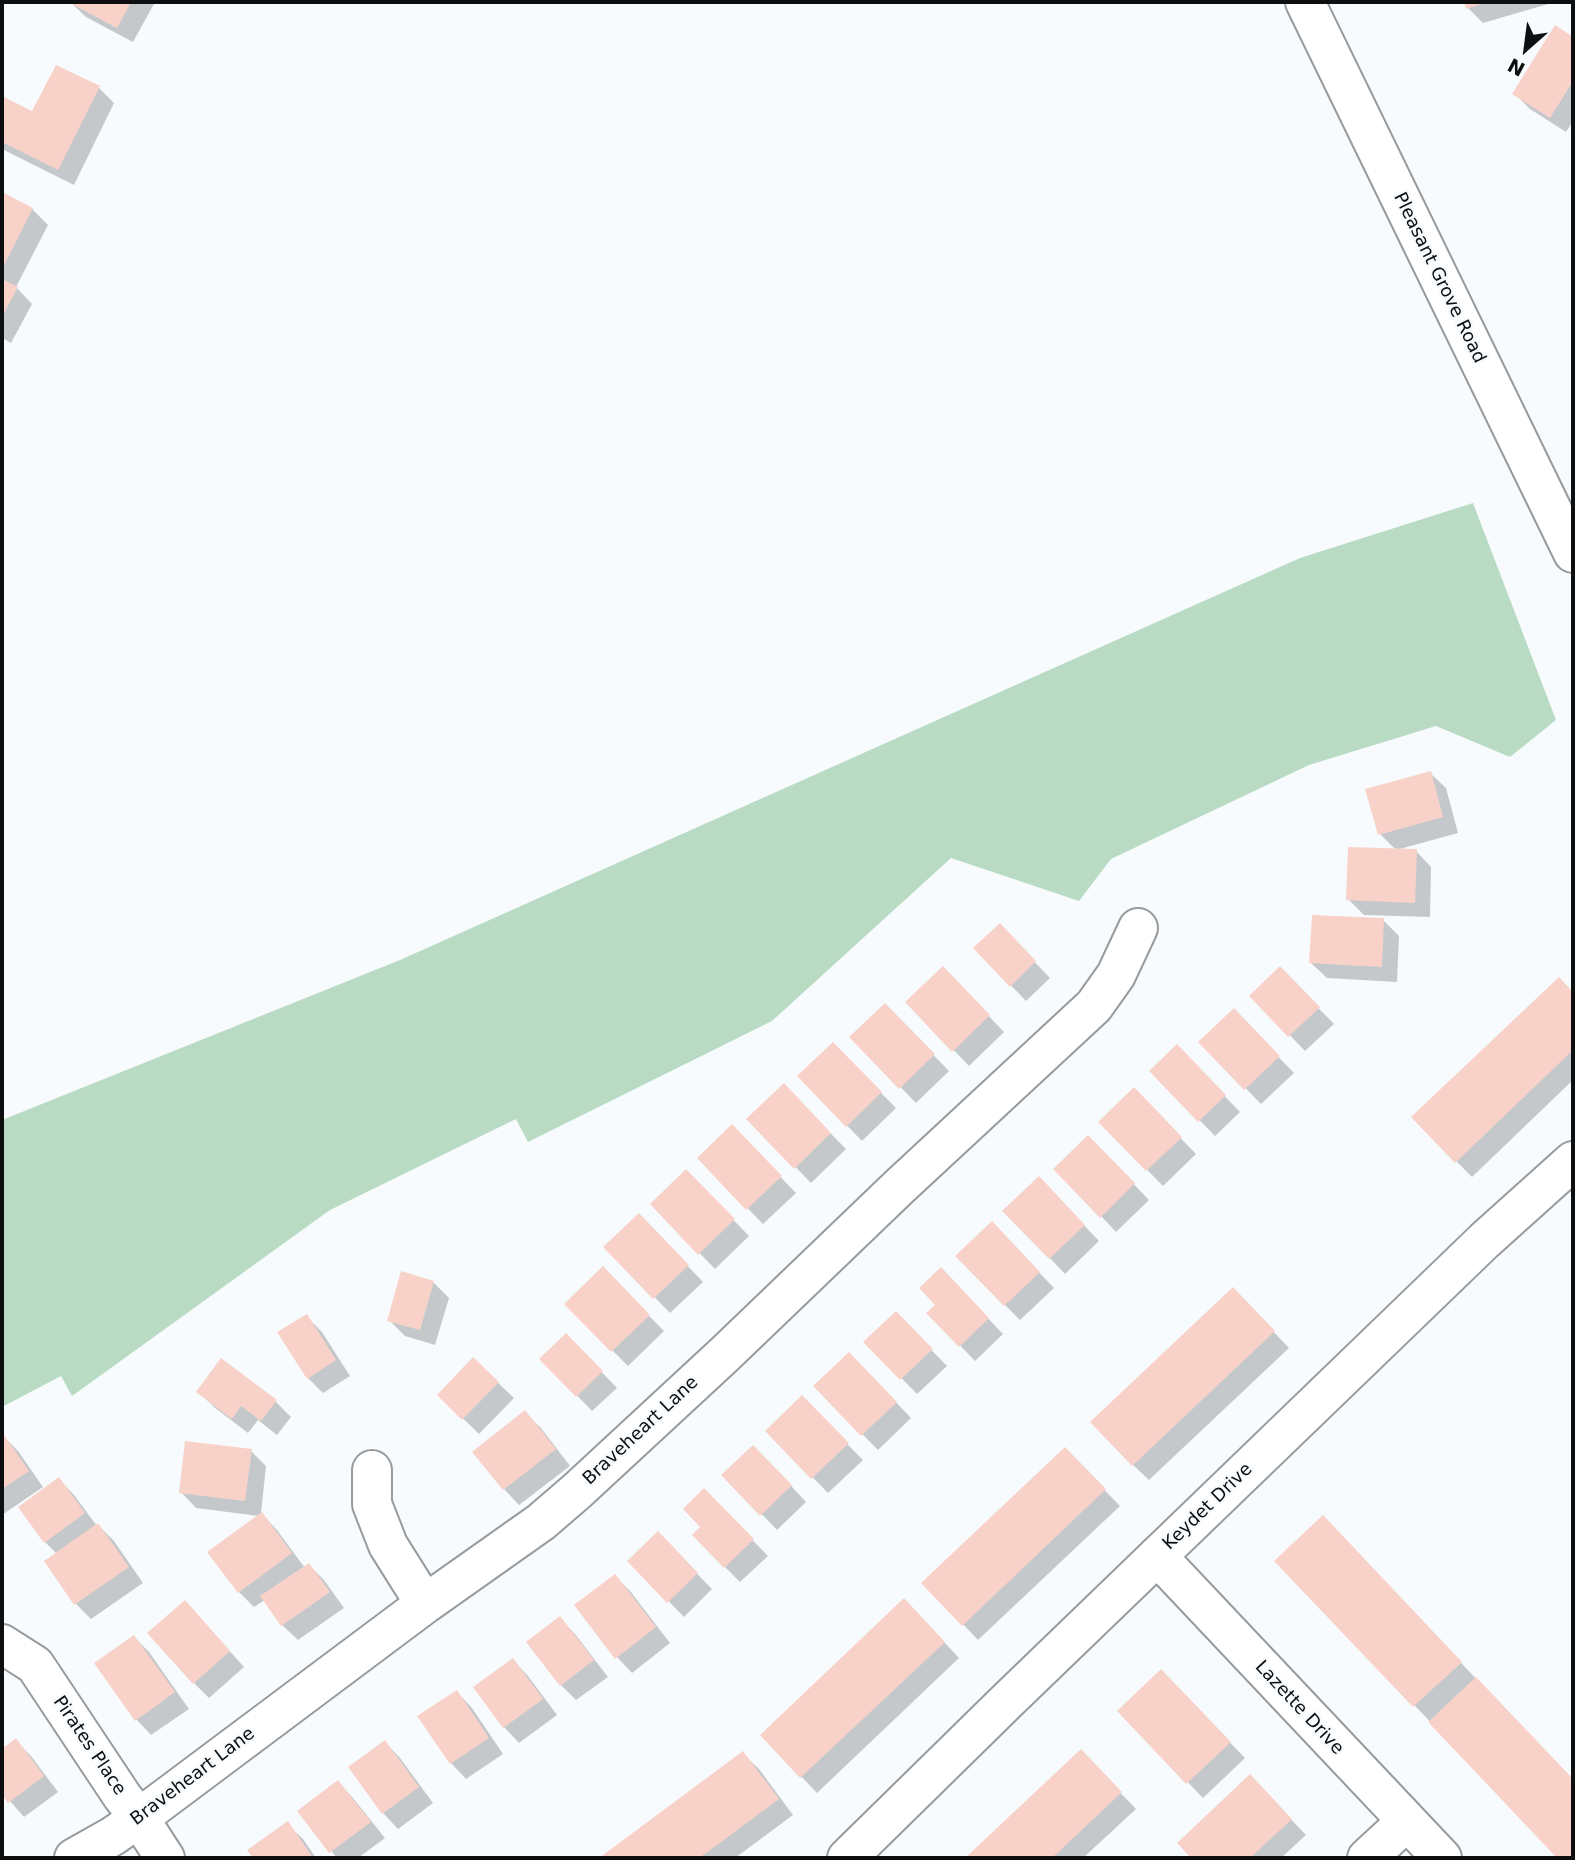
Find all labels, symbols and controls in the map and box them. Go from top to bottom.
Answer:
north arrow [1491,14,1561,84]
text: N [1504,54,1528,81]
street label: Pleasant Grove Road [1388,189,1490,367]
street label: Braveheart Lane [579,1372,703,1490]
street label: Keydet Drive [1159,1459,1257,1555]
street label: Lazette Drive [1250,1657,1348,1759]
street label: Pirates Place [48,1692,130,1800]
street label: Braveheart Lane [127,1723,259,1831]

